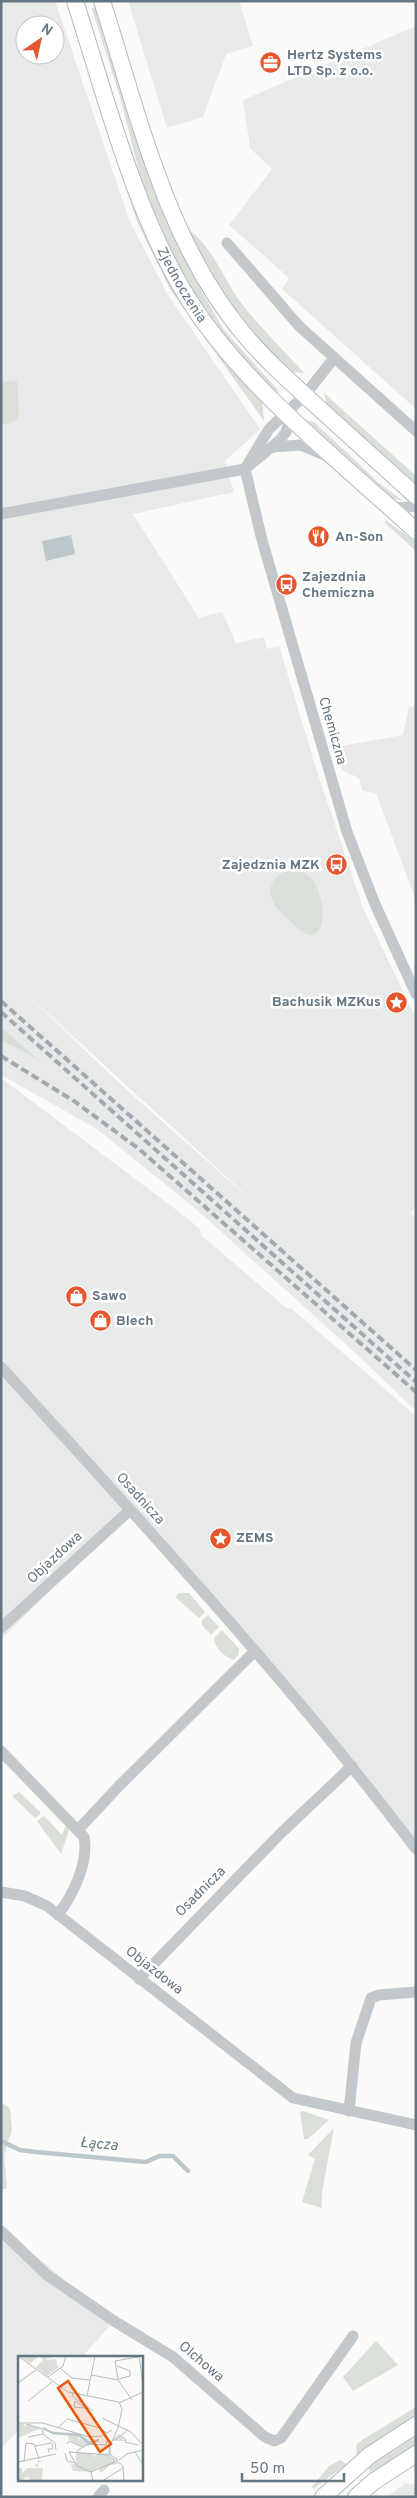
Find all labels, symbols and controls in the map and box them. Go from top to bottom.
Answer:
north arrow [15,15,65,65]
text: N [38,21,55,40]
place label: Hertz Systems LTD Sp. z o.o. [287,47,382,80]
office icon: Hertz Systems LTD Sp. z o.o. [259,51,283,75]
street label: Zjednoczenia [153,244,210,326]
restaurant icon: An-Son [307,525,331,549]
place label: An-Son [335,529,383,546]
place label: Zajezdnia Chemiczna [302,569,375,602]
bus stop icon: Zajezdnia Chemiczna [274,573,298,597]
street label: Chemiczna [314,695,350,767]
bus stop icon: Zajedznia MZK [324,853,348,877]
place label: Zajedznia MZK [222,857,320,874]
place icon: Bachusik MZKus [385,990,409,1014]
place label: Bachusik MZKus [272,994,381,1011]
shop icon: Sawo [64,1284,88,1308]
place label: Sawo [92,1288,127,1305]
shop icon: Blech [88,1309,112,1333]
place label: Blech [116,1313,154,1330]
street label: Osadnicza [112,1469,168,1529]
place icon: ZEMS [208,1526,232,1550]
street label: Objazdowa [24,1528,86,1588]
place label: ZEMS [236,1530,274,1547]
street label: Osadnicza [172,1863,230,1921]
street label: Objazdowa [122,1943,186,1999]
water label: Łącza [79,2134,119,2156]
street label: Olchowa [175,2338,227,2386]
inset map [18,2356,142,2480]
scale bar [242,2450,344,2482]
text: 50 m [250,2460,285,2479]

